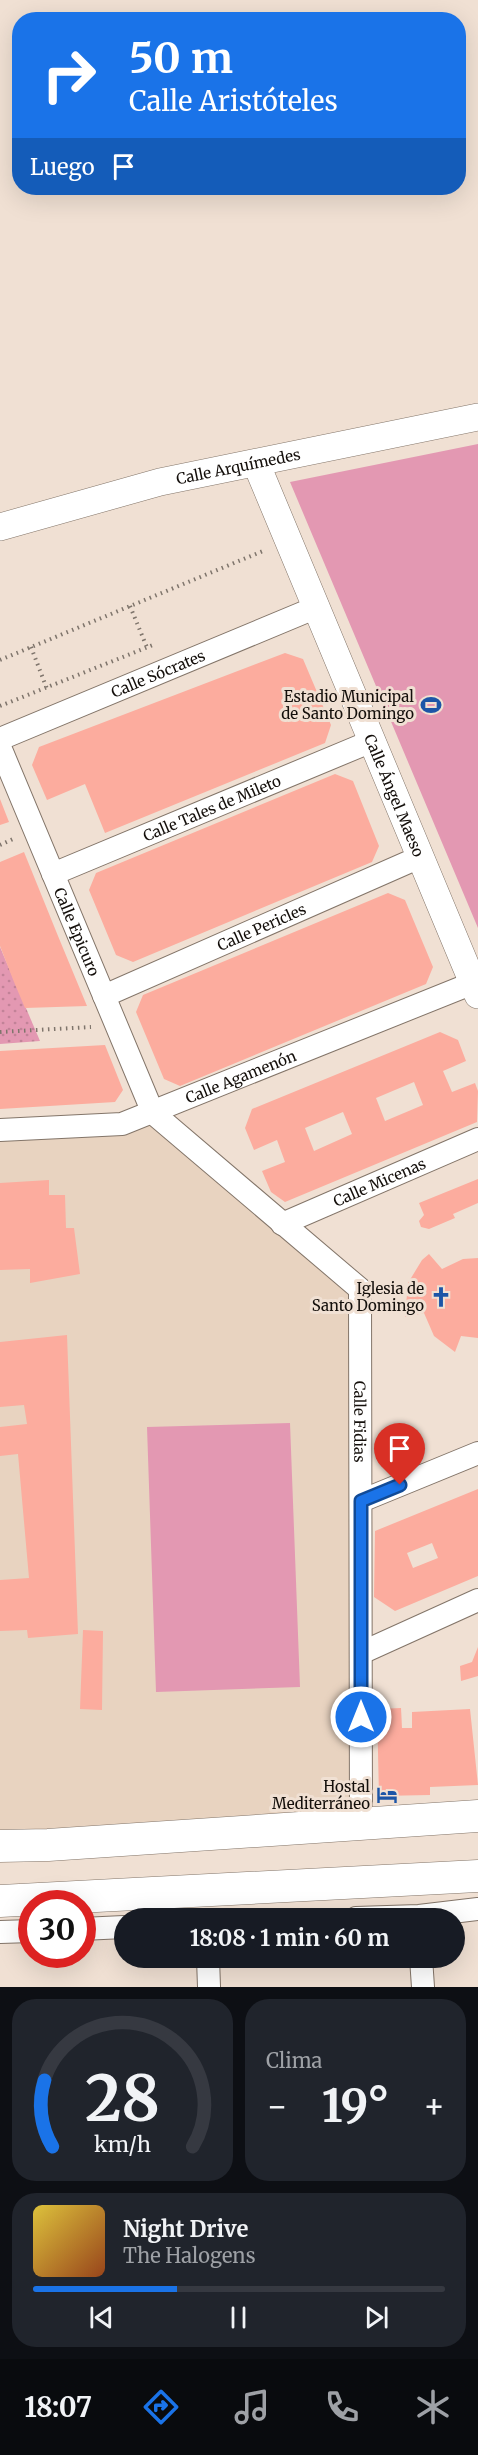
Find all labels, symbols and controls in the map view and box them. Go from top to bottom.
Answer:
text: 50 m [129,32,233,84]
icon: right [30,36,108,114]
text: Calle Aristóteles [129,84,338,118]
icon: arrive [107,150,140,183]
text: Luego [30,153,95,181]
street label: Calle Arquímedes [174,444,302,488]
street label: Calle Sócrates [108,645,208,701]
place label: Estadio Municipal de Santo Domingo [281,687,414,723]
sports icon: Estadio Municipal de Santo Domingo [419,693,443,717]
street label: Calle Ángel Maeso [361,731,429,860]
street label: Calle Tales de Mileto [140,771,284,845]
street label: Calle Epicuro [50,884,104,979]
street label: Calle Pericles [214,899,309,955]
street label: Calle Agamenón [182,1046,299,1107]
street label: Calle Micenas [330,1153,428,1210]
place label: Iglesia de Santo Domingo [312,1279,424,1315]
church icon: Iglesia de Santo Domingo [429,1285,453,1309]
street label: Calle Fidias [351,1381,370,1463]
pin [374,1423,425,1485]
icon: arrive [383,1432,416,1465]
position arrow [329,1685,393,1749]
place label: Hostal Mediterráneo [272,1777,370,1813]
hotel icon: Hostal Mediterráneo [375,1783,399,1807]
speed limit sign: 30 [18,1890,96,1968]
text: 18:08 · 1 min · 60 m [190,1924,389,1952]
text: Clima [266,2048,322,2073]
text: 28 [85,2060,160,2138]
text: 19° [322,2078,389,2134]
text: − [266,2086,288,2127]
text: + [423,2086,445,2127]
text: km/h [94,2131,151,2158]
text: Night Drive [123,2215,248,2243]
text: The Halogens [123,2243,255,2268]
icon: previous [85,2301,118,2334]
icon: pause [222,2301,255,2334]
icon: next [360,2301,393,2334]
icon: directions [140,2386,182,2428]
icon: music [231,2386,273,2428]
icon: phone [321,2386,363,2428]
icon: climate [412,2386,454,2428]
text: 18:07 [24,2390,92,2424]

